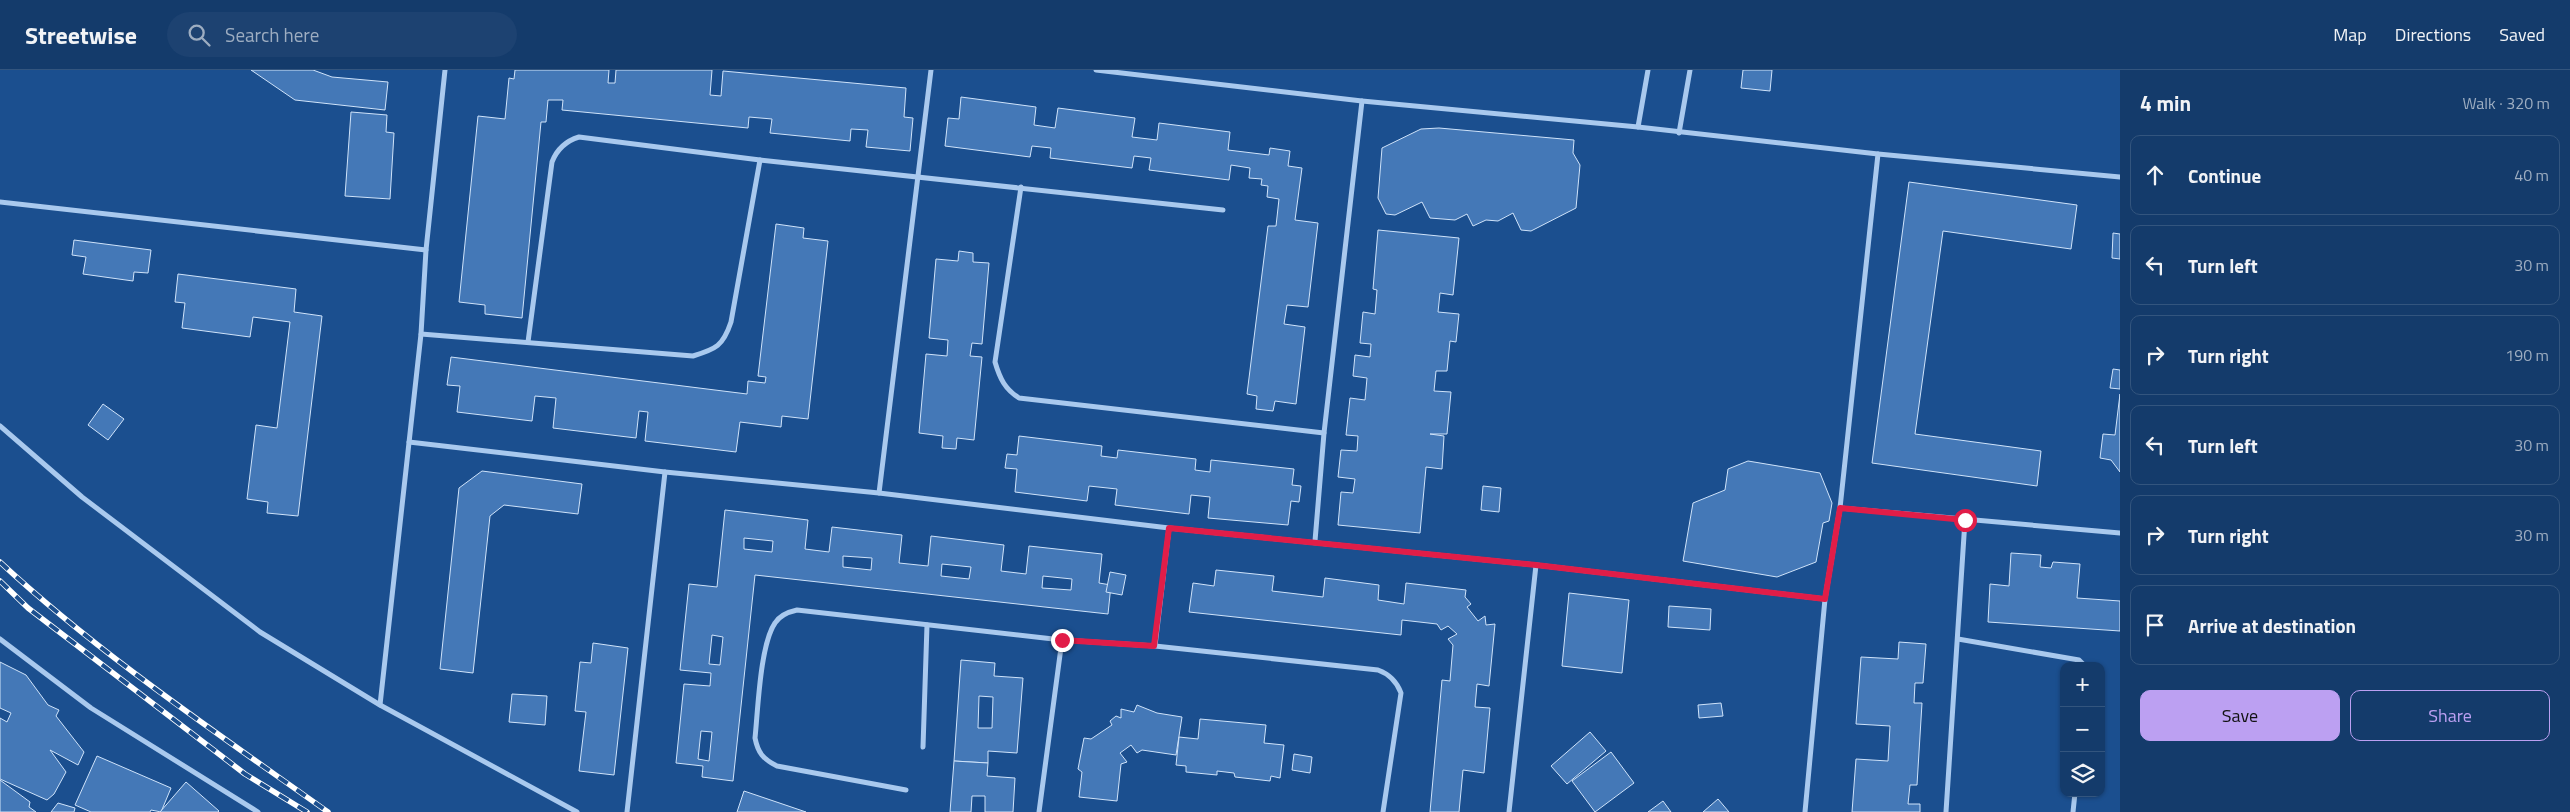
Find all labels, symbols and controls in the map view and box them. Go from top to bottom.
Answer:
search box [167,12,517,57]
text: Streetwise [25,17,137,53]
text: Search here [225,20,319,49]
icon: search [185,21,213,49]
text: Map [2333,21,2367,48]
text: Directions [2395,21,2471,48]
text: Saved [2499,21,2545,48]
text: 4 min [2140,87,2191,119]
text: Walk · 320 m [2462,91,2550,115]
icon: ahead [2141,161,2169,189]
text: Continue [2188,161,2261,190]
text: 40 m [2514,163,2549,187]
icon: left [2141,251,2169,279]
text: Turn left [2188,251,2258,280]
text: 30 m [2514,253,2549,277]
icon: right [2141,341,2169,369]
text: Turn right [2188,341,2269,370]
text: 190 m [2505,343,2549,367]
icon: left [2141,431,2169,459]
text: Turn left [2188,431,2258,460]
text: 30 m [2514,433,2549,457]
route start [1954,509,1977,532]
icon: right [2141,521,2169,549]
text: Turn right [2188,521,2269,550]
text: 30 m [2514,523,2549,547]
icon: arrive [2141,611,2169,639]
text: Arrive at destination [2188,611,2356,640]
route end [1051,629,1074,652]
map controls [2060,662,2105,797]
button: + [2060,662,2105,707]
button: Save [2140,690,2340,741]
button: Share [2350,690,2550,741]
button: − [2060,707,2105,752]
button: layers [2060,752,2105,797]

